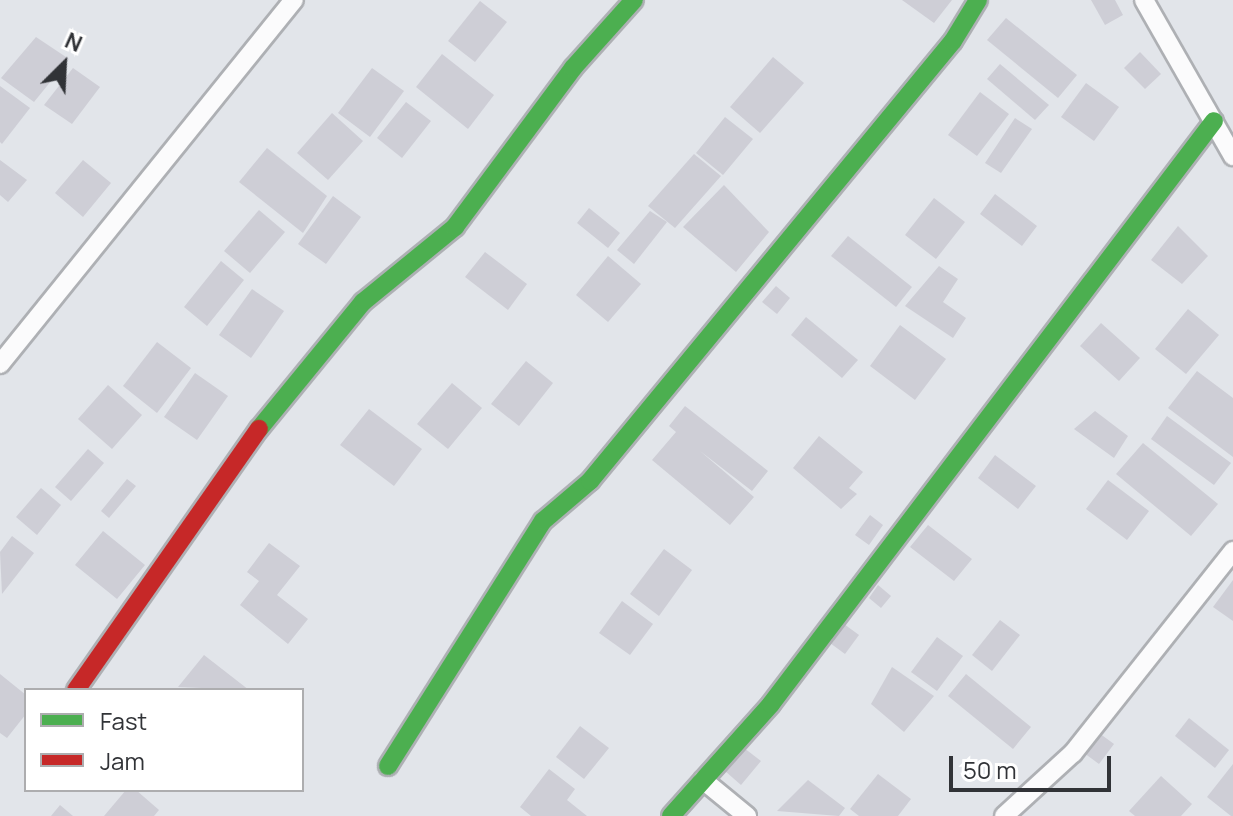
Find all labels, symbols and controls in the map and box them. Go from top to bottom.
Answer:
north arrow [24,24,104,104]
text: N [60,25,87,59]
legend [24,688,304,792]
text: Fast [100,704,147,737]
scale bar [953,740,1115,790]
text: Jam [100,744,145,777]
text: 50 m [963,753,1017,786]

